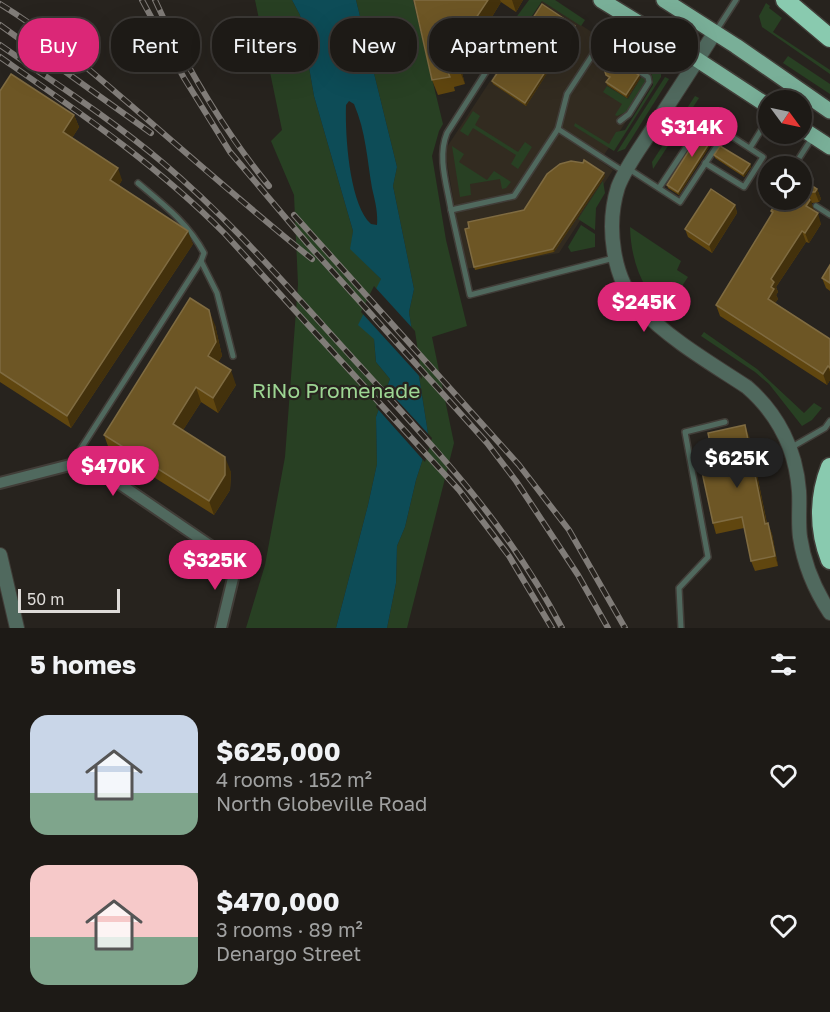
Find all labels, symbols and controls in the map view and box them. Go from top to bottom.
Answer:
chip: Buy [18,18,99,72]
chip: Rent [111,18,200,72]
chip: Filters [212,18,318,72]
chip: New [330,18,417,72]
chip: Apartment [429,18,579,72]
chip: House [591,18,698,72]
north arrow [758,90,812,144]
map controls [758,90,812,210]
pin: $314K [650,107,734,158]
text: $314K [661,114,723,138]
button: locate [758,156,812,210]
pin: $245K [602,282,686,333]
text: $245K [612,289,676,313]
park label: RiNo Promenade [252,377,420,403]
pin: $625K [695,438,779,489]
text: $625K [705,445,770,469]
pin: $470K [71,446,155,497]
text: $470K [81,453,145,477]
pin: $325K [173,540,257,591]
text: $325K [183,547,247,571]
scale bar [18,586,120,614]
text: 50 m [27,589,64,609]
icon: filters [767,648,800,681]
text: 5 homes [30,649,136,680]
text: $625,000 [216,736,341,767]
icon: home [78,739,150,811]
icon: heart [767,759,800,792]
text: 4 rooms · 152 m² [216,767,372,791]
text: North Globeville Road [216,791,427,815]
text: $470,000 [216,886,340,917]
icon: home [78,889,150,961]
icon: heart [767,909,800,942]
text: 3 rooms · 89 m² [216,917,363,941]
text: Denargo Street [216,941,361,965]

